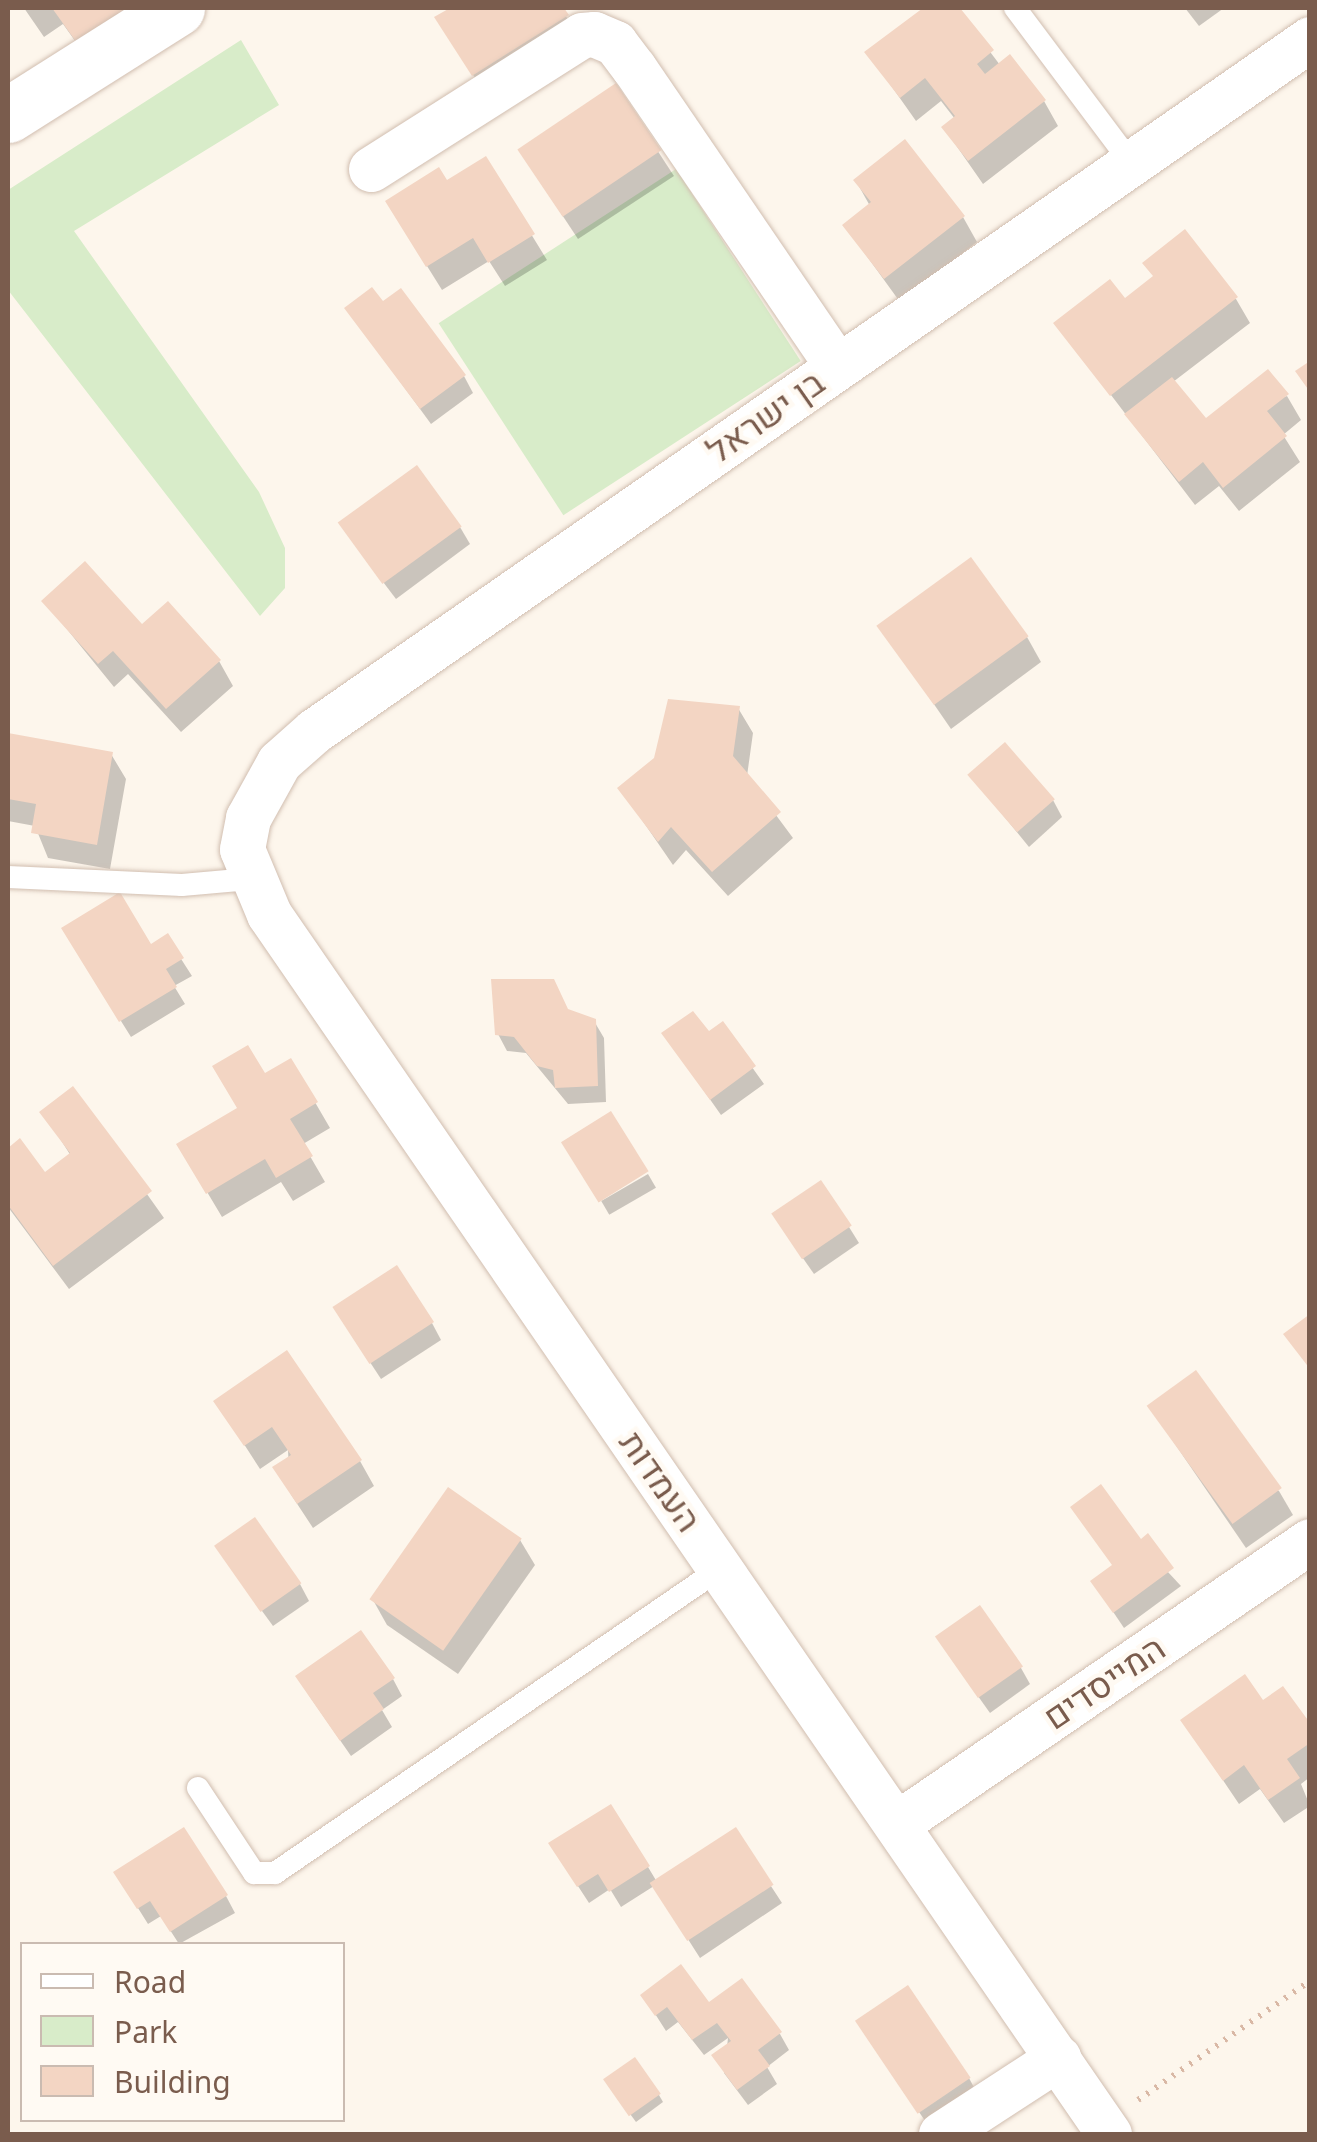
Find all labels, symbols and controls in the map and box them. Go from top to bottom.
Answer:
street label: בן ישראל [698,360,832,472]
street label: העמדות [611,1422,711,1540]
street label: המייסדים [1035,1626,1173,1738]
legend [20,1942,345,2122]
text: Road [114,1961,186,2002]
text: Park [114,2011,177,2052]
text: Building [114,2061,231,2102]

